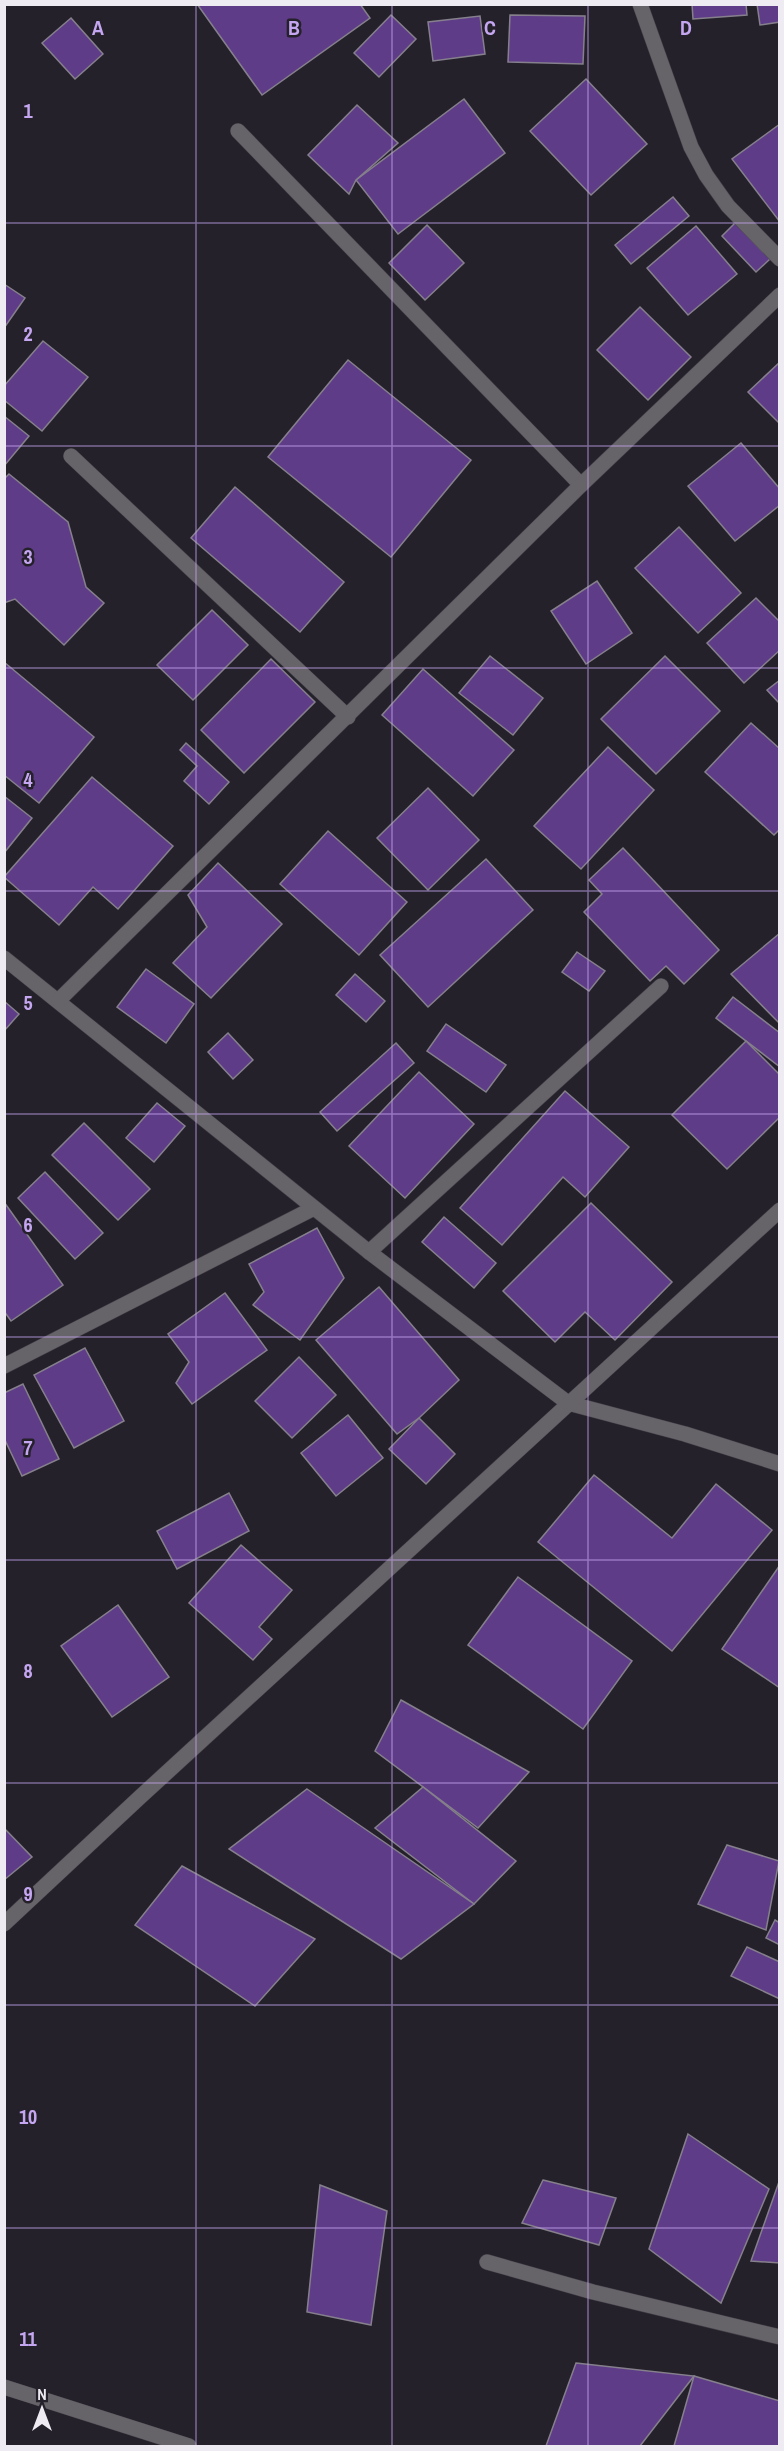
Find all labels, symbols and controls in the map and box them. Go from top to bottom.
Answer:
text: A [92,14,104,41]
text: B [288,14,300,41]
text: C [484,14,496,41]
text: D [680,14,692,41]
text: 1 [23,97,33,124]
text: 2 [23,320,33,347]
text: 3 [23,543,33,570]
text: 4 [23,766,33,793]
text: 5 [23,989,33,1016]
text: 6 [23,1211,33,1238]
text: 7 [23,1434,33,1461]
text: 8 [23,1657,33,1684]
text: 9 [23,1880,33,1907]
text: 10 [19,2103,37,2130]
text: 11 [19,2325,38,2352]
north arrow [12,2379,72,2439]
text: N [37,2383,47,2405]

